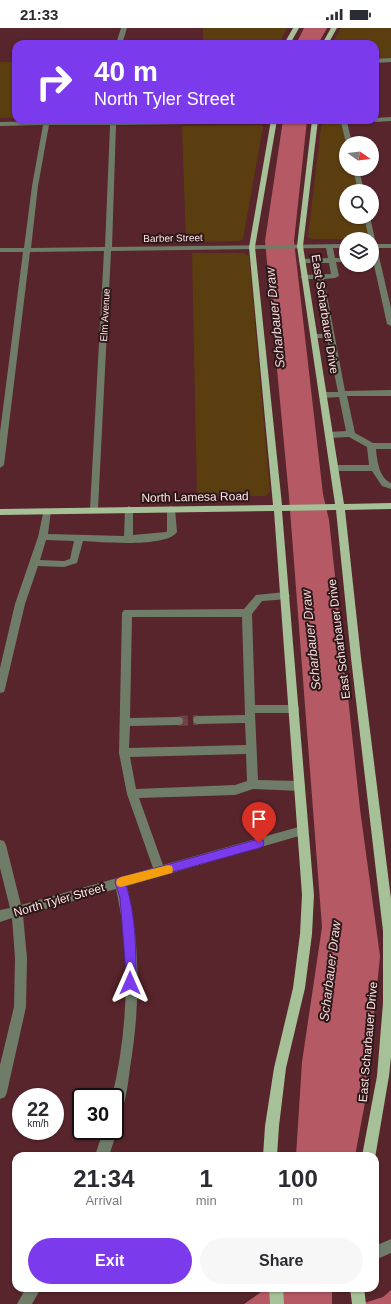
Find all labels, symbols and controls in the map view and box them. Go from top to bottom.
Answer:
text: 21:33 [20,6,58,23]
icon: right [28,56,80,108]
text: 40 m [94,56,158,87]
text: North Tyler Street [94,89,235,109]
north arrow [339,136,379,176]
map controls [339,136,379,272]
button: search [339,184,379,224]
street label: Barber Street [143,232,203,244]
button: layers [339,232,379,272]
street label: East Scharbauer Drive [309,253,341,375]
water label: Scharbauer Draw [262,265,288,369]
street label: Elm Avenue [98,288,112,342]
street label: North Lamesa Road [141,489,249,505]
street label: East Scharbauer Drive [325,578,353,700]
water label: Scharbauer Draw [298,587,324,691]
pin [242,802,276,843]
icon: arrive [248,808,270,830]
street label: North Tyler Street [12,880,107,920]
water label: Scharbauer Draw [316,918,344,1022]
position arrow [109,962,151,1004]
street label: East Scharbauer Drive [356,981,380,1103]
speed limit sign: 30 [72,1088,124,1140]
text: 22 [27,1098,49,1120]
text: km/h [27,1118,49,1129]
text: 21:34 [73,1165,135,1192]
text: 1 [199,1165,213,1192]
text: 100 [278,1165,318,1192]
text: Arrival [85,1193,122,1208]
text: min [196,1193,217,1208]
text: m [292,1193,303,1208]
button: Exit [28,1238,192,1284]
button: Share [200,1238,363,1284]

